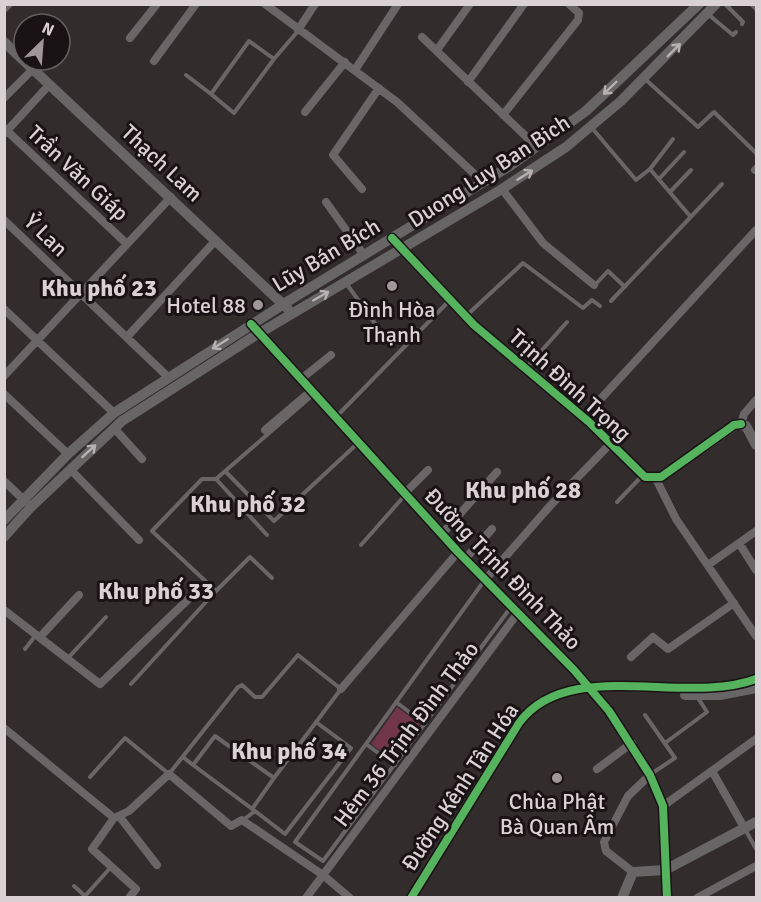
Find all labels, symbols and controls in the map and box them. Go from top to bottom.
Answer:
north arrow [12,12,72,72]
text: N [39,18,57,41]
one-way arrow [666,42,681,57]
one-way arrow [603,80,618,95]
street label: Duong Luy Ban Bich [403,109,575,233]
street label: Trần Văn Giáp [22,119,134,227]
street label: Thạch Lam [116,119,208,207]
one-way arrow [516,169,533,181]
street label: Ỷ Lan [19,208,73,262]
street label: Lũy Bán Bích [267,212,385,298]
district label: Khu phố 23 [41,273,157,303]
marker: Đình Hòa Thạnh [385,279,399,293]
one-way arrow [312,290,329,302]
place label: Hotel 88 [166,292,246,319]
place label: Đình Hòa Thạnh [349,296,435,348]
marker: Hotel 88 [251,298,265,312]
street label: Trịnh Đình Trọng [503,323,637,447]
one-way arrow [212,338,229,350]
one-way arrow [82,444,97,458]
district label: Khu phố 28 [465,475,581,505]
street label: Đường Trịnh Đình Thảo [419,483,587,655]
district label: Khu phố 32 [190,489,306,519]
district label: Khu phố 33 [98,576,214,606]
street label: Hẻm 36 Trịnh Đình Thảo [328,636,484,832]
street label: Đường Kênh Tân Hóa [396,698,524,876]
district label: Khu phố 34 [231,736,347,766]
marker: Chùa Phật Bà Quan Âm [550,771,564,785]
place label: Chùa Phật Bà Quan Âm [500,788,614,840]

